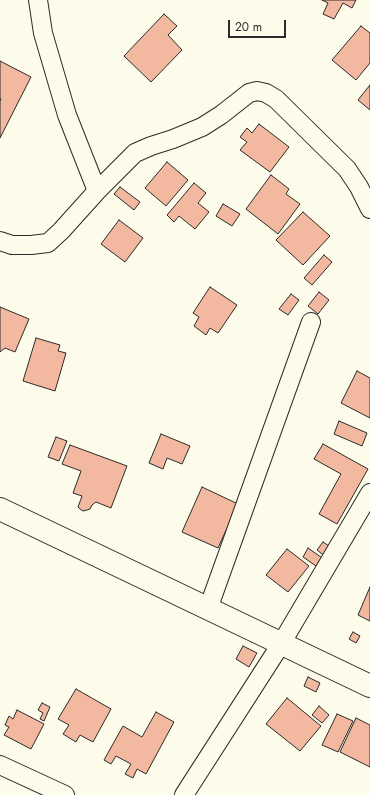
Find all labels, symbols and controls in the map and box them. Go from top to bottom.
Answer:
scale bar [230,12,288,38]
text: 20 m [235,18,262,36]

